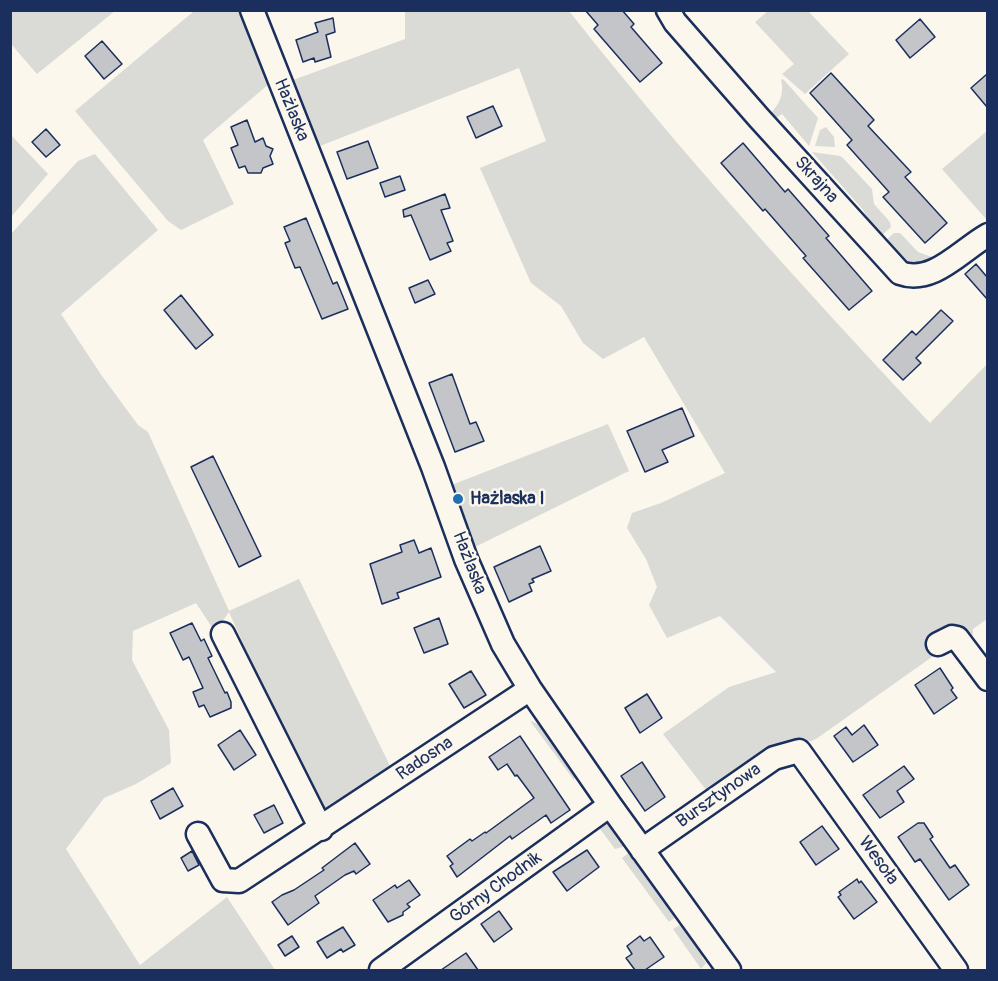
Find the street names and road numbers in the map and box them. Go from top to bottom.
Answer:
street label: Hażlaska [269,75,313,145]
street label: Skrajna [789,152,843,208]
street label: Hażlaska [447,528,491,598]
street label: Radosna [393,732,457,786]
street label: Bursztynowa [672,759,766,833]
street label: Wesoła [853,832,903,890]
street label: Górny Chodnik [446,847,546,929]

